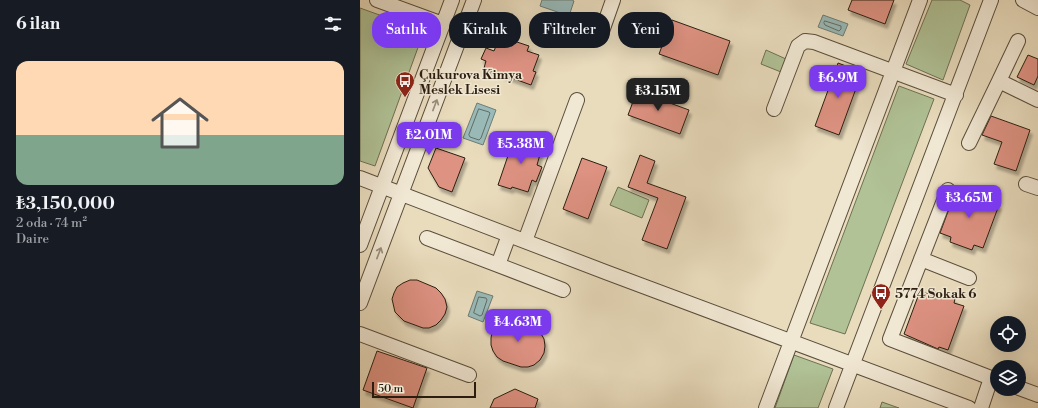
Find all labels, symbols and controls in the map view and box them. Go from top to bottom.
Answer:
chip: Satılık [372,12,441,48]
chip: Kiralık [449,12,521,48]
chip: Filtreler [529,12,610,48]
chip: Yeni [618,12,674,48]
text: 6 ilan [16,13,60,35]
icon: filters [322,13,344,35]
pin: ₺6.9M [810,65,866,99]
place label: Çukurova Kimya Meslek Lisesi [419,67,523,98]
bus stop icon: Çukurova Kimya Meslek Lisesi [394,70,416,98]
text: ₺6.9M [818,70,858,86]
pin: ₺3.15M [625,78,691,112]
text: ₺3.15M [635,83,681,99]
icon: home [144,87,216,159]
one-way arrow [431,100,439,112]
pin: ₺2.01M [396,122,462,156]
text: ₺2.01M [406,127,452,143]
pin: ₺5.38M [488,131,554,165]
text: ₺5.38M [497,136,545,152]
pin: ₺3.65M [936,185,1002,219]
text: ₺3.65M [945,190,993,206]
text: ₺3,150,000 [16,193,115,215]
text: 2 oda · 74 m² [16,215,87,231]
text: Daire [16,231,49,247]
one-way arrow [375,248,383,260]
bus stop icon: 5774 Sokak 6 [870,282,892,310]
place label: 5774 Sokak 6 [895,286,976,302]
pin: ₺4.63M [485,309,551,343]
text: ₺4.63M [494,314,542,330]
map controls [990,316,1026,396]
button: locate [990,316,1026,352]
button: layers [990,360,1026,396]
scale bar [372,380,476,399]
text: 50 m [378,382,403,396]

